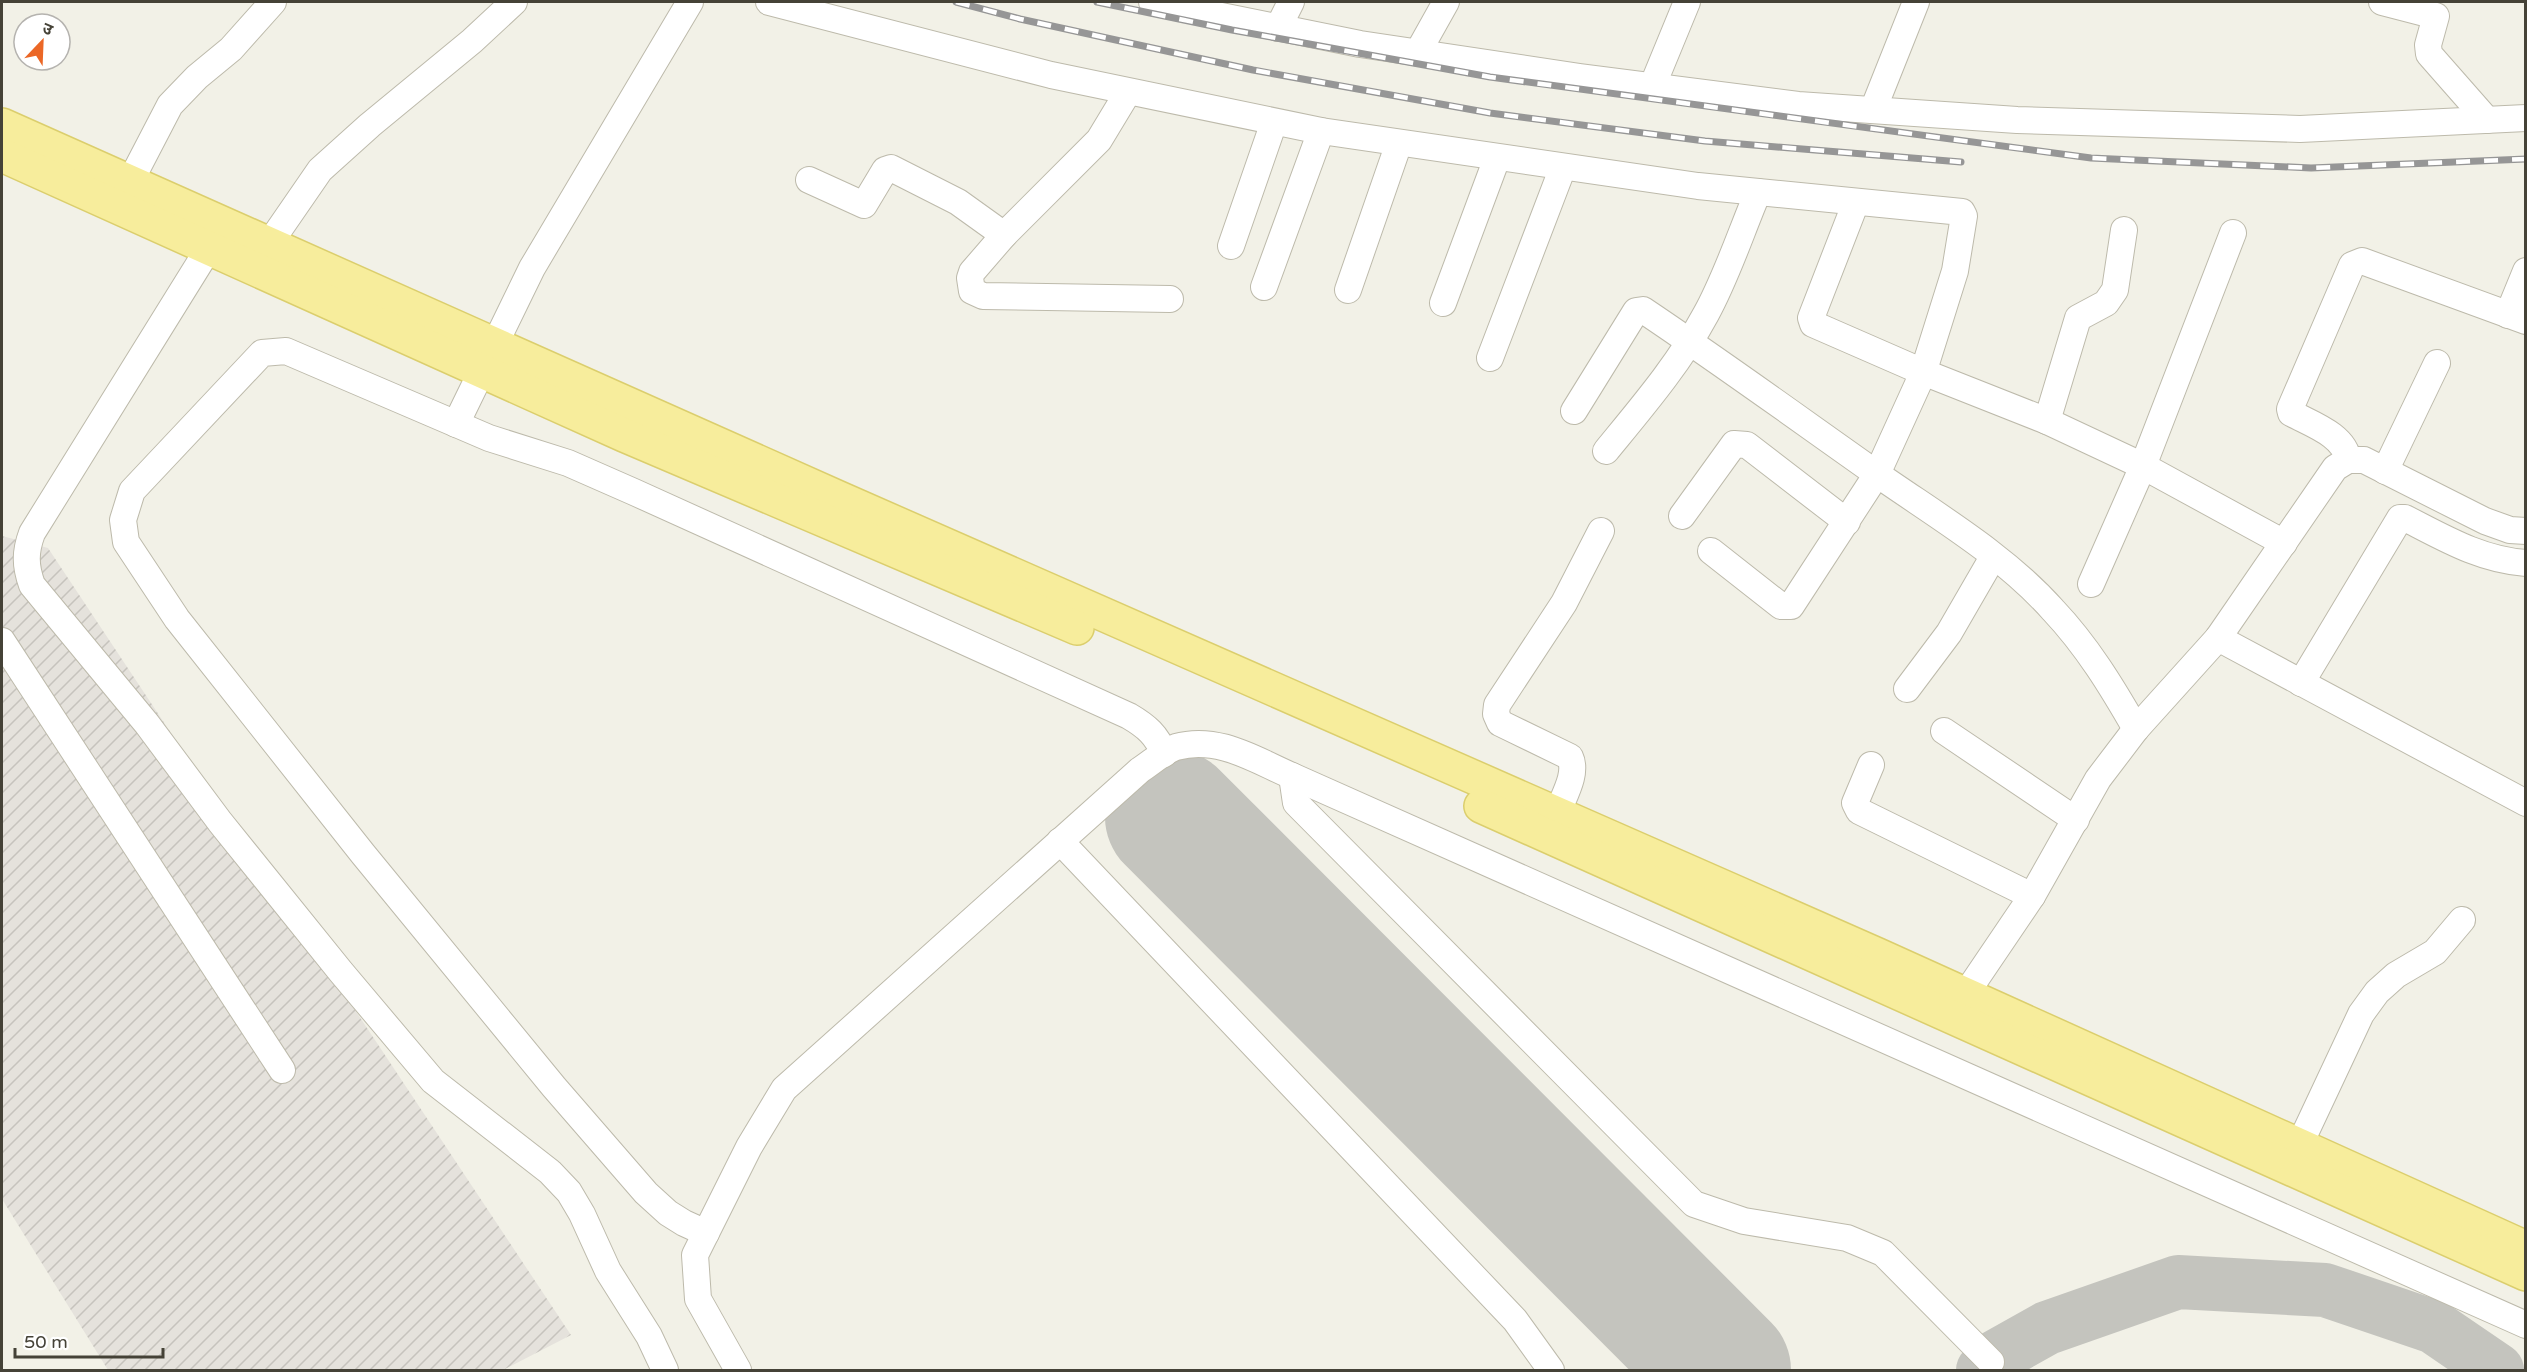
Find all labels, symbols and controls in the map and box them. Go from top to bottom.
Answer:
north arrow [12,12,72,72]
text: उ [39,18,56,40]
scale bar [15,1321,164,1359]
text: 50 m [24,1331,68,1353]

